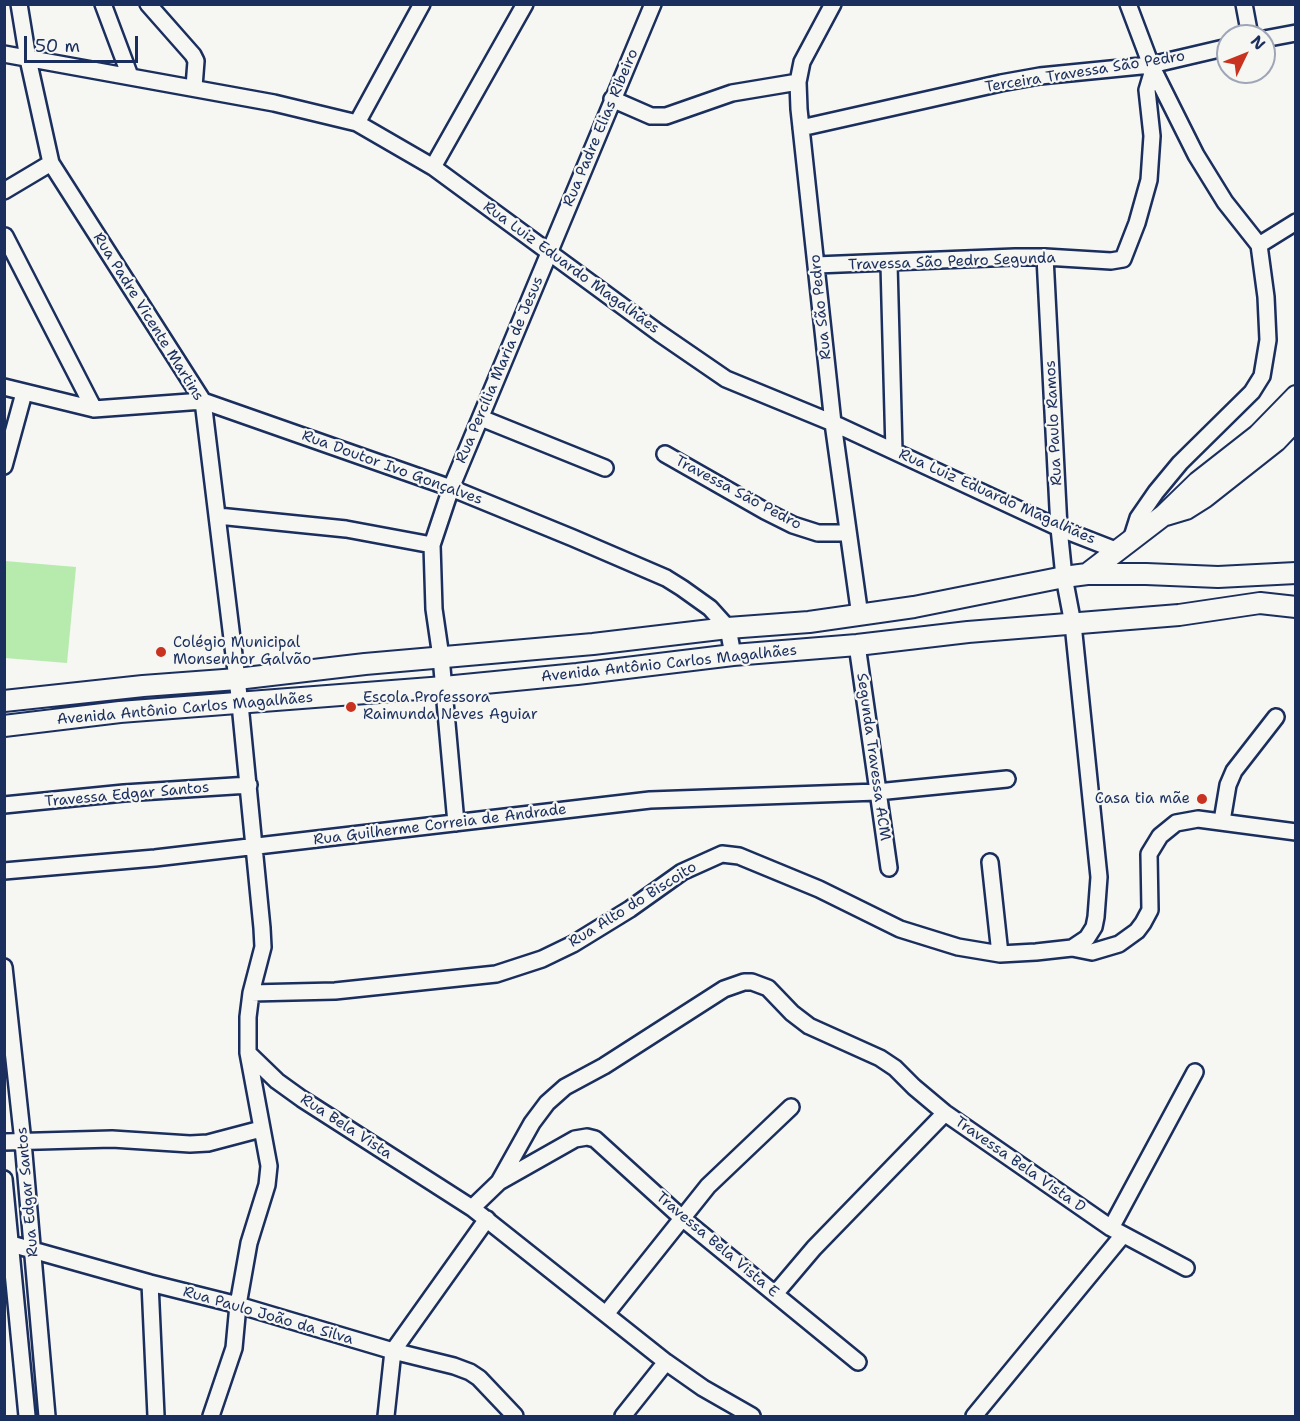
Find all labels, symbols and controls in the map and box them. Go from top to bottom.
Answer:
scale bar [27,24,141,62]
north arrow [1216,24,1276,84]
text: N [1246,31,1270,55]
text: 50 m [35,34,80,58]
street label: Rua Padre Elias Ribeiro [560,46,642,210]
street label: Terceira Travessa São Pedro [984,47,1186,97]
street label: Rua Luiz Eduardo Magalhães [479,198,663,338]
street label: Rua Padre Vicente Martins [89,230,207,404]
street label: Travessa São Pedro Segunda [848,249,1056,275]
street label: Rua São Pedro [807,253,835,361]
street label: Rua Percília Maria de Jesus [452,274,548,466]
street label: Rua Paulo Ramos [1042,360,1066,486]
street label: Rua Doutor Ivo Gonçalves [299,427,485,509]
street label: Rua Luiz Eduardo Magalhães [896,445,1098,549]
street label: Travessa São Pedro [672,452,804,534]
place label: Colégio Municipal Monsenhor Galvão [173,634,311,669]
street label: Avenida Antônio Carlos Magalhães [540,642,798,686]
marker: Colégio Municipal Monsenhor Galvão [154,645,168,659]
street label: Segunda Travessa ACM [852,672,894,842]
street label: Avenida Antônio Carlos Magalhães [56,689,314,729]
place label: Escola Professora Raimunda Neves Aguiar [363,689,538,724]
marker: Escola Professora Raimunda Neves Aguiar [344,700,358,714]
street label: Travessa Edgar Santos [44,779,210,811]
place label: Casa tia mãe [1095,790,1190,808]
marker: Casa tia mãe [1195,792,1209,806]
street label: Rua Guilherme Correia de Andrade [312,801,568,849]
street label: Rua Alto do Biscoito [566,858,700,952]
street label: Rua Bela Vista [297,1091,395,1163]
street label: Travessa Bela Vista D [951,1113,1089,1217]
street label: Rua Edgar Santos [13,1126,43,1258]
street label: Travessa Bela Vista E [652,1188,782,1302]
street label: Rua Paulo João da Silva [181,1283,355,1349]

